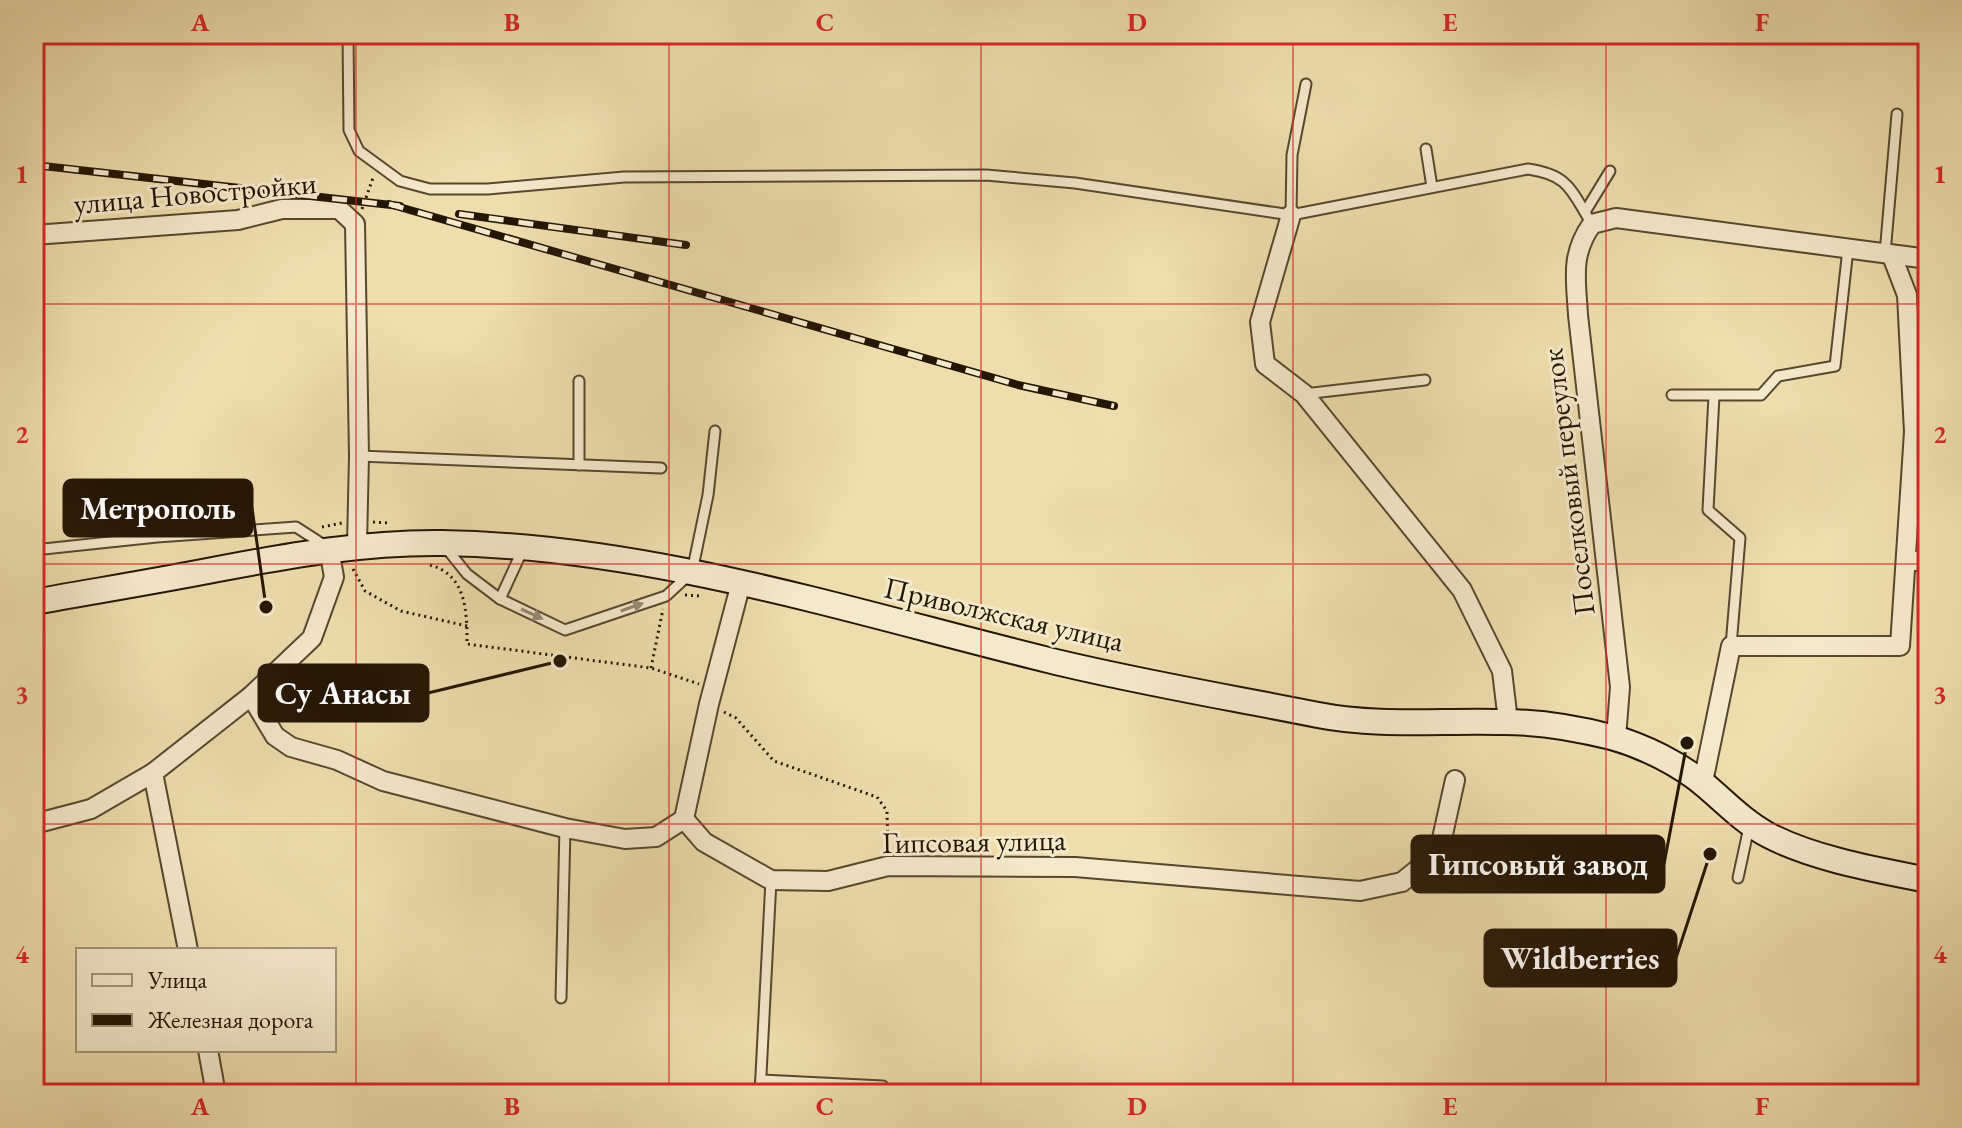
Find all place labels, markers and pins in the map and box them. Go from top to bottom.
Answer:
callout: Метрополь [64,480,252,536]
callout: Су Анасы [259,665,428,721]
callout: Гипсовый завод [1412,836,1664,892]
callout: Wildberries [1485,930,1676,986]

